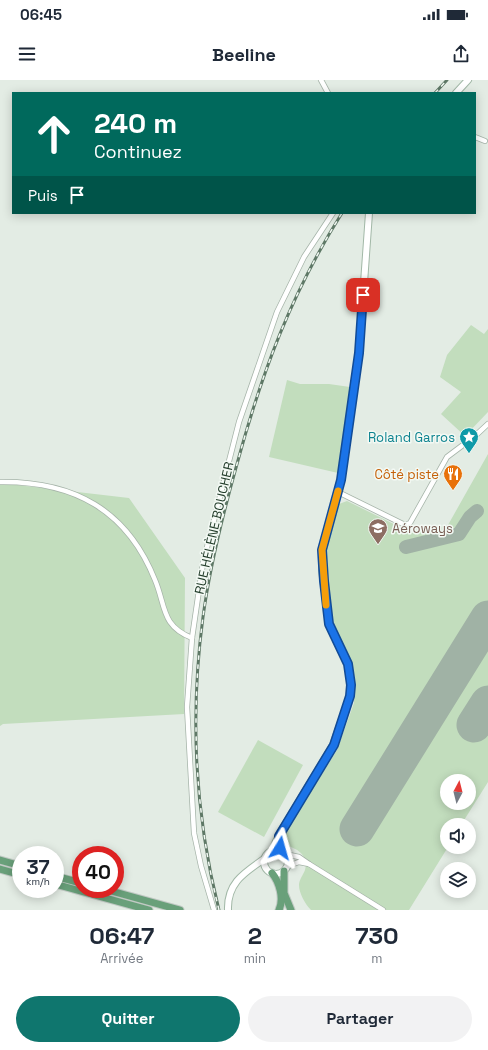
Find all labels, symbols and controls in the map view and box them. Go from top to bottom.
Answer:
text: 06:45 [20,5,62,24]
icon: menu [16,43,38,65]
text: Beeline [212,43,276,66]
icon: share [450,43,472,65]
text: 240 m [94,105,177,141]
icon: ahead [28,108,80,160]
text: Continuez [94,140,182,163]
icon: arrive [66,184,88,206]
text: Puis [28,186,58,205]
pin [346,278,380,312]
icon: arrive [352,284,374,306]
place icon: Roland Garros [458,426,480,454]
place label: Roland Garros [368,429,455,446]
street label: RUE HÉLÈNE BOUCHER [190,460,238,596]
restaurant icon: Côté piste [442,463,464,491]
place label: Côté piste [374,466,439,483]
school or university icon: Aéroways [367,517,389,545]
place label: Aéroways [392,520,453,537]
north arrow [440,774,476,810]
map controls [440,774,476,898]
button: sound [440,818,476,854]
position arrow [259,827,301,869]
speed limit sign: 40 [72,846,124,898]
text: 37 [26,854,50,880]
button: layers [440,862,476,898]
text: km/h [26,875,50,888]
text: 06:47 [89,920,154,951]
text: 2 [248,920,262,951]
text: 730 [355,920,399,951]
text: Arrivée [100,950,143,967]
text: min [244,950,266,967]
text: m [371,950,383,967]
button: Quitter [16,996,240,1042]
button: Partager [248,996,472,1042]

